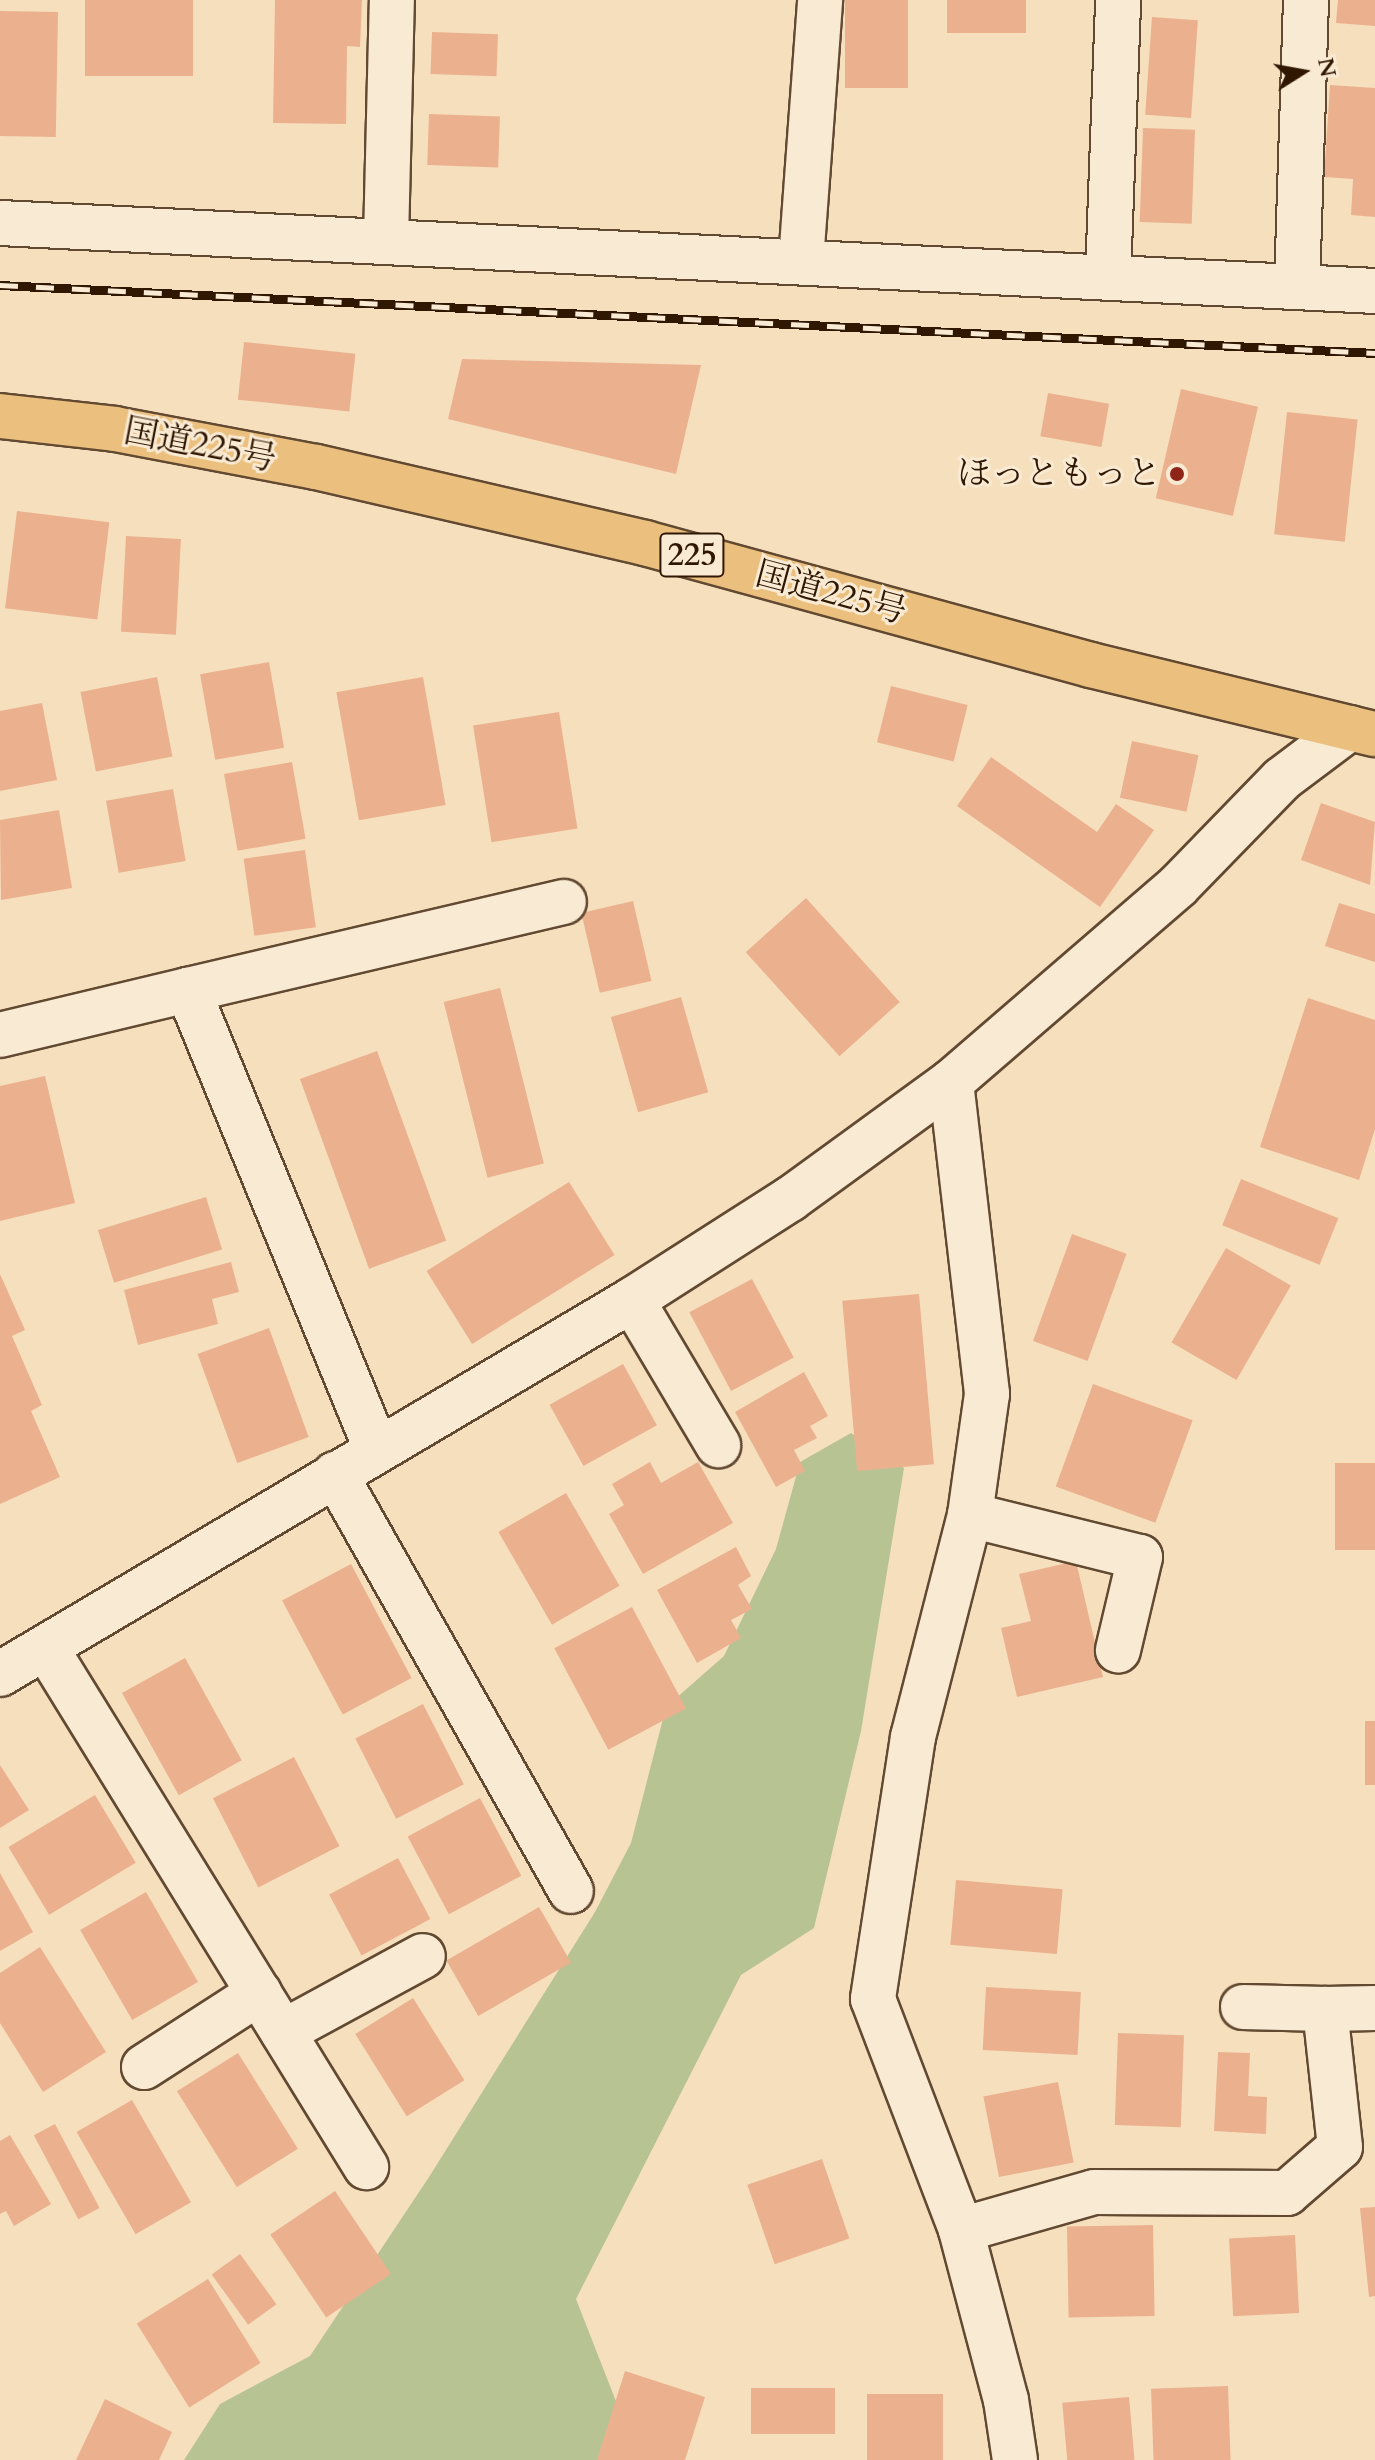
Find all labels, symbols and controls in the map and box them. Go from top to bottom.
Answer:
north arrow [1263,32,1343,112]
text: N [1310,55,1343,80]
street label: 国道225号 [120,410,280,480]
place label: ほっともっと [957,454,1161,494]
marker: ほっともっと [1168,465,1186,483]
road number: 225 [658,527,726,583]
street label: 国道225号 [751,553,911,633]

